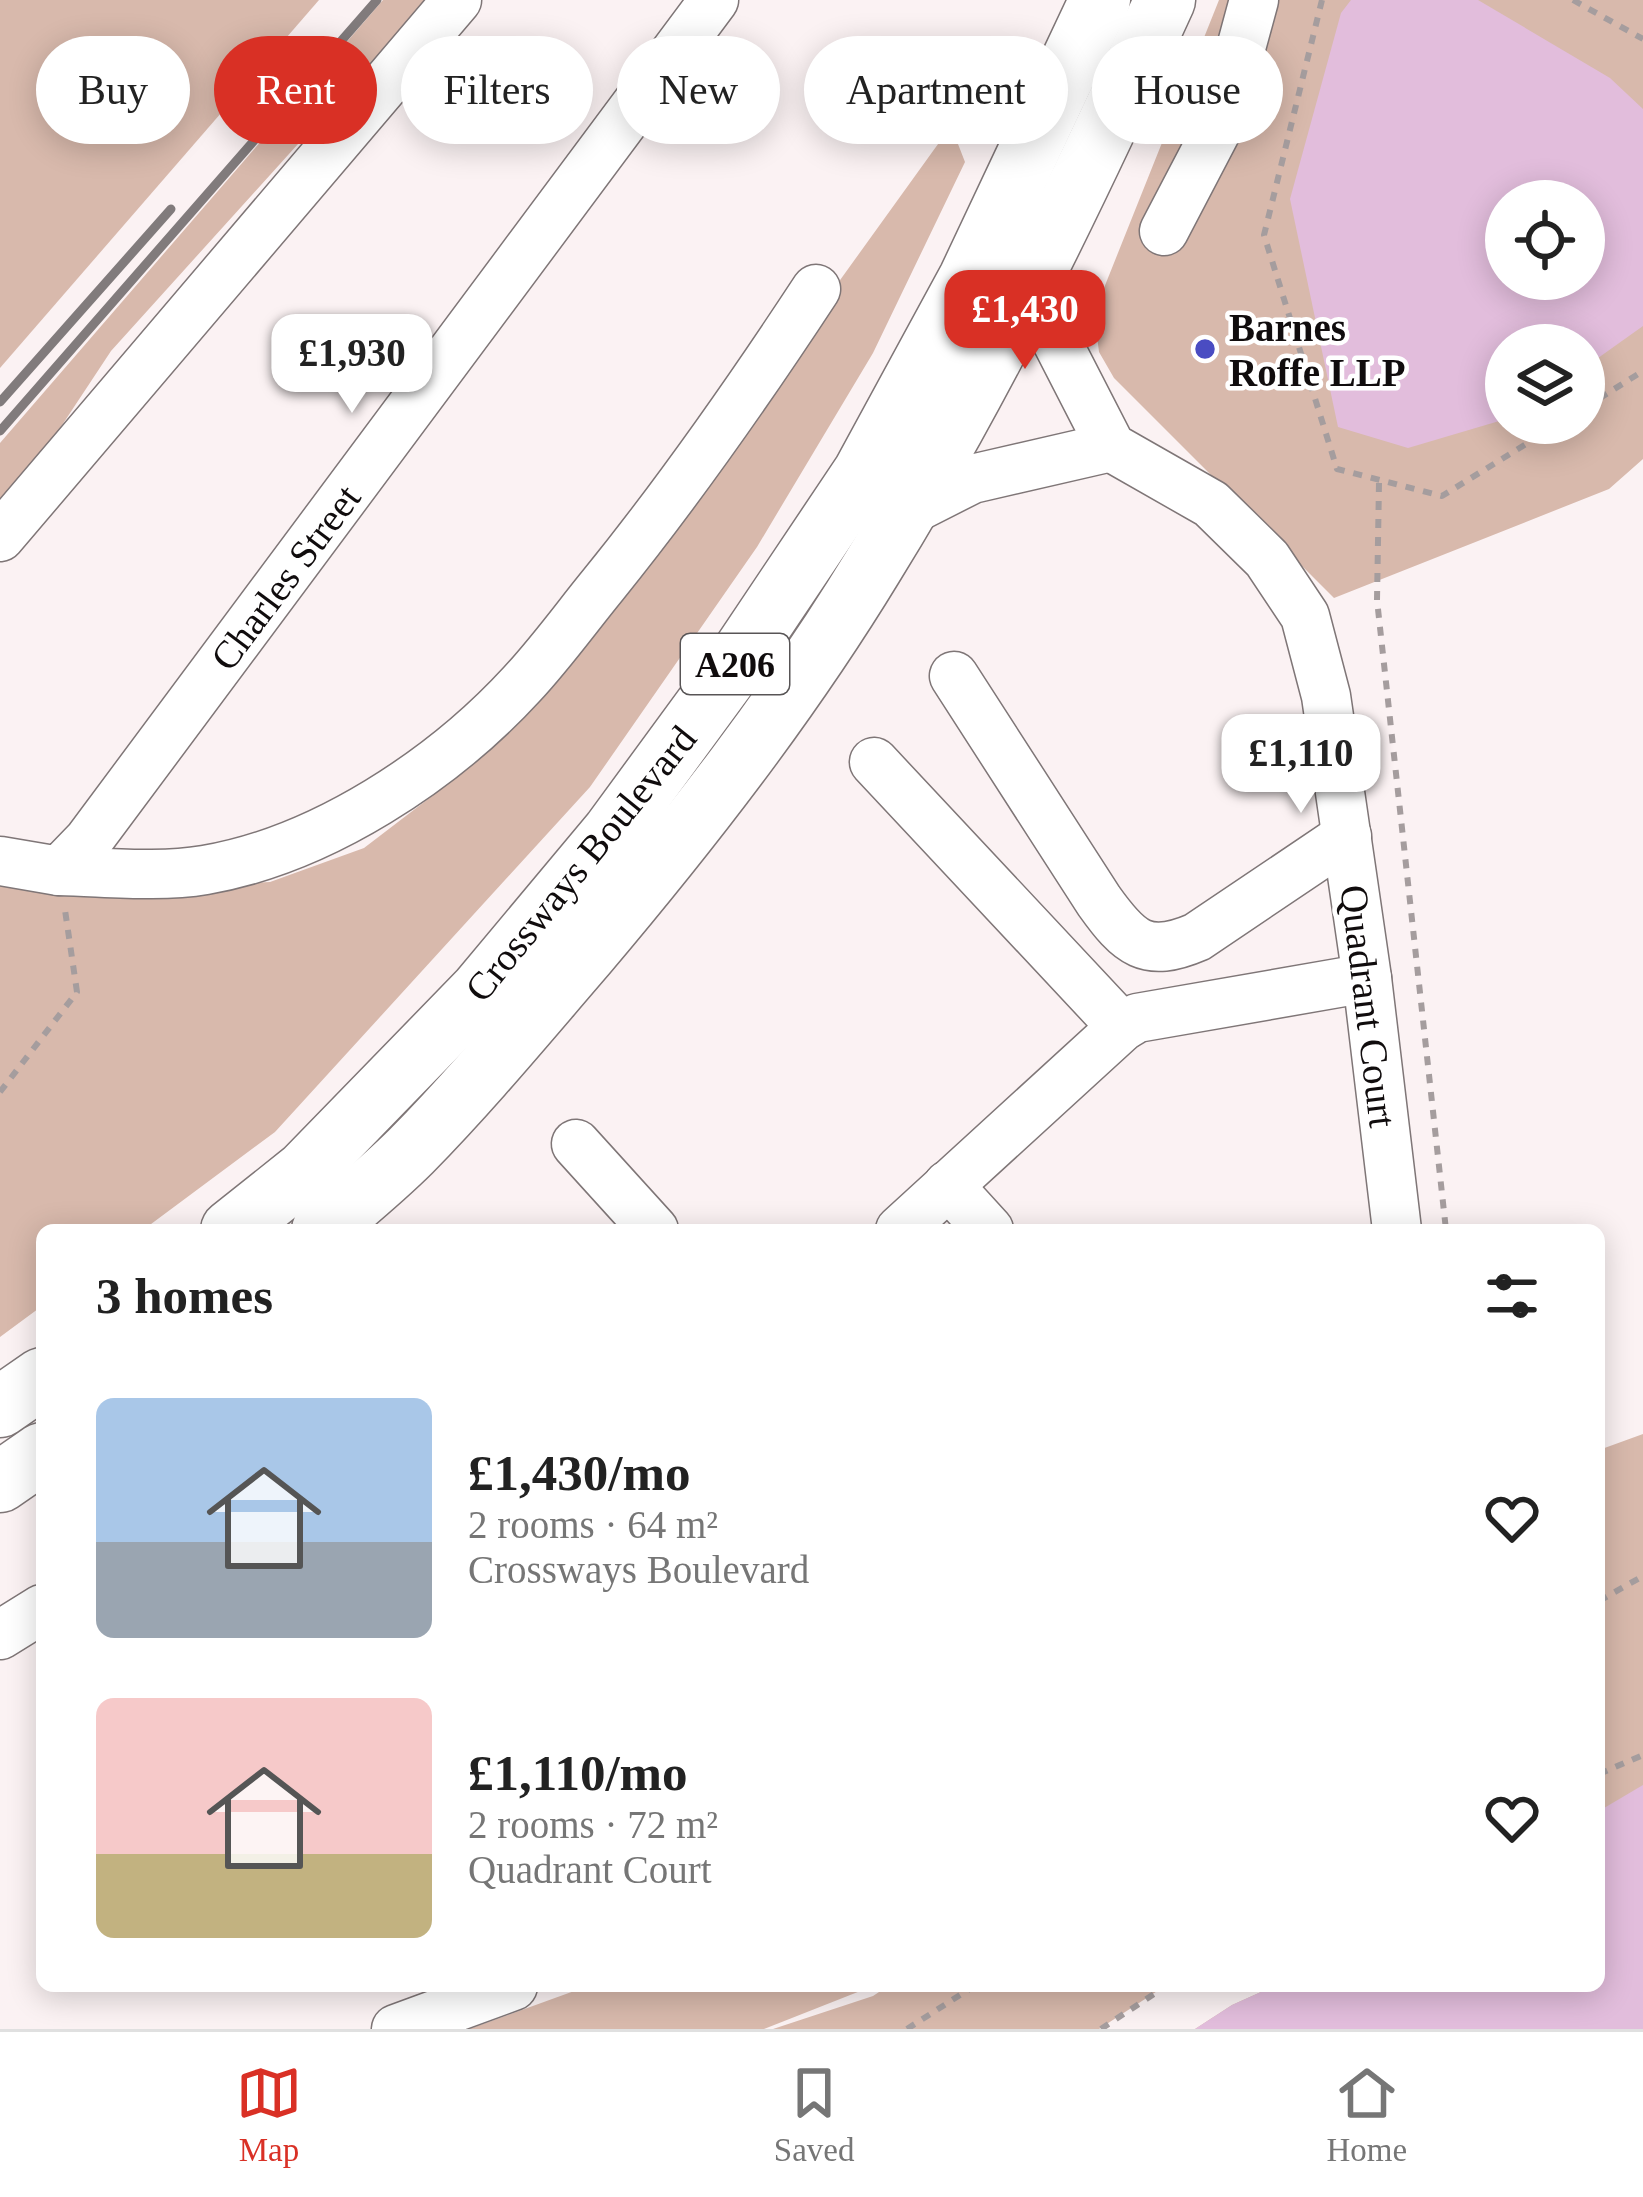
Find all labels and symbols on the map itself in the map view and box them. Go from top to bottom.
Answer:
pin: £1,430 [927,270,1123,372]
place label: Barnes Roffe LLP [1229,306,1406,394]
pin: £1,930 [254,314,450,416]
marker: Barnes Roffe LLP [1192,336,1218,362]
street label: Charles Street [202,476,369,678]
road number: A206 [681,634,789,694]
pin: £1,110 [1203,714,1399,816]
street label: Crossways Boulevard [456,717,706,1010]
street label: Quadrant Court [1332,882,1405,1130]

